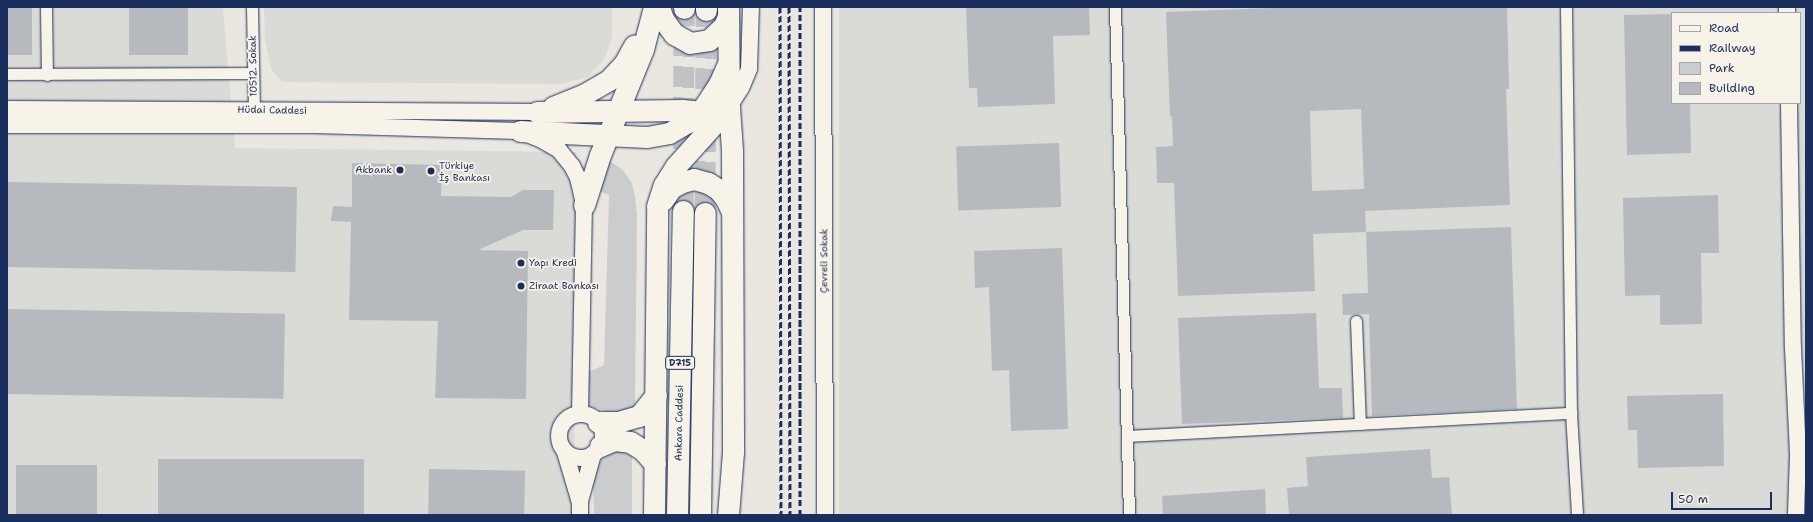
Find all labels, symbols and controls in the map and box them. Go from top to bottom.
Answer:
legend [1671,12,1801,104]
text: Road [1709,20,1739,36]
street label: 10512. Sokak [246,35,260,97]
text: Railway [1709,40,1756,56]
text: Park [1709,60,1735,76]
text: Building [1709,80,1755,96]
street label: Hüdai Caddesi [237,103,307,117]
place label: Türkiye İş Bankası [439,159,490,182]
place label: Akbank [355,164,392,176]
marker: Akbank [395,165,405,175]
marker: Türkiye İş Bankası [426,166,436,176]
street label: Çevreli Sokak [818,229,830,293]
place label: Yapı Kredi [529,257,577,269]
marker: Yapı Kredi [516,258,526,268]
place label: Ziraat Bankası [529,280,599,292]
marker: Ziraat Bankası [516,281,526,291]
road number: D715 [665,356,695,370]
street label: Ankara Caddesi [672,385,686,461]
scale bar [1673,484,1774,510]
text: 50 m [1678,491,1708,507]

